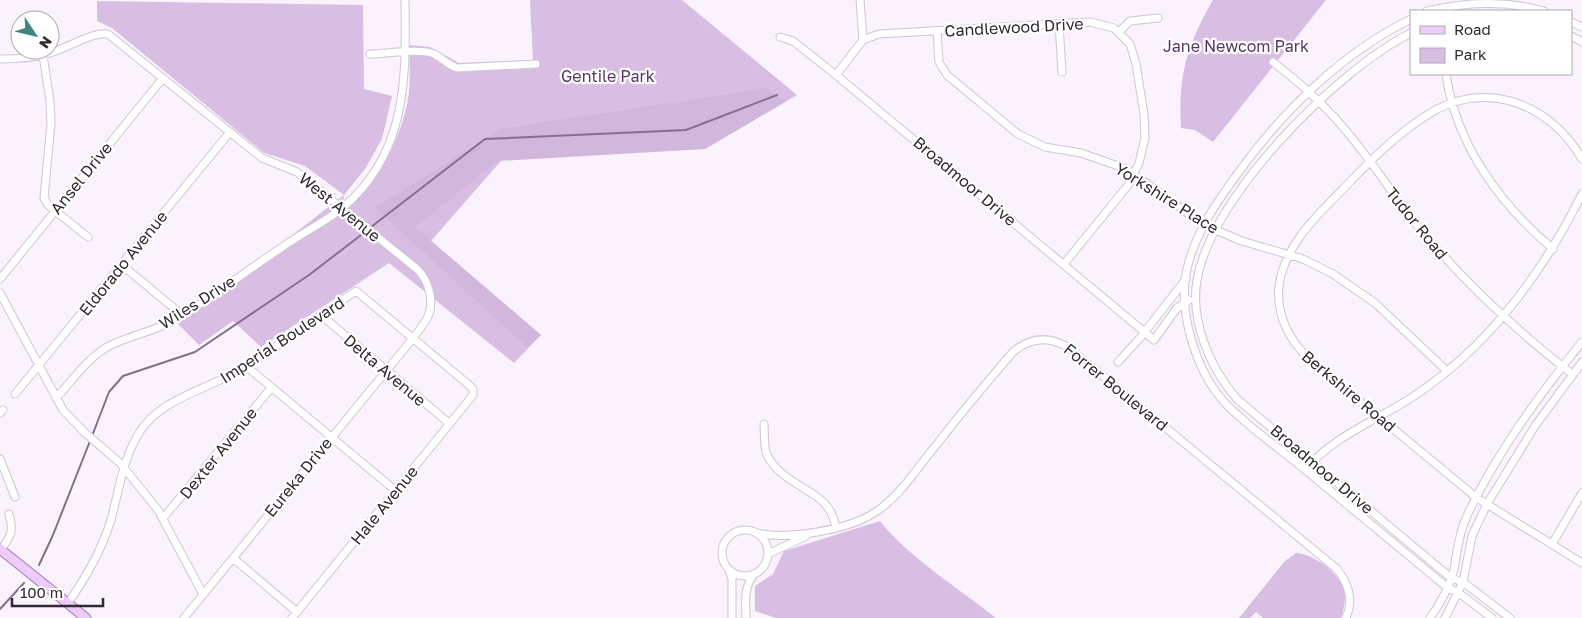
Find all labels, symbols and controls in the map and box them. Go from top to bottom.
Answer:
north arrow [10,10,60,60]
legend [1410,10,1572,75]
street label: Candlewood Drive [944,13,1084,41]
text: Road [1454,20,1491,38]
text: N [36,34,56,52]
park label: Jane Newcom Park [1163,36,1309,56]
text: Park [1454,45,1487,63]
park label: Gentile Park [561,66,655,86]
street label: Broadmoor Drive [909,132,1021,230]
street label: Ansel Drive [46,138,116,218]
street label: Yorkshire Place [1111,158,1223,238]
street label: West Avenue [295,168,385,246]
street label: Tudor Road [1382,183,1452,263]
street label: Eldorado Avenue [75,207,171,319]
street label: Wiles Drive [155,271,239,333]
street label: Imperial Boulevard [216,292,348,388]
street label: Delta Avenue [340,330,430,410]
street label: Forrer Boulevard [1060,339,1172,435]
street label: Berkshire Road [1298,346,1400,436]
street label: Dexter Avenue [175,403,261,503]
street label: Broadmoor Drive [1266,420,1378,518]
street label: Eureka Drive [260,433,336,521]
street label: Hale Avenue [346,461,422,549]
scale bar [12,576,104,608]
text: 100 m [20,583,63,601]

